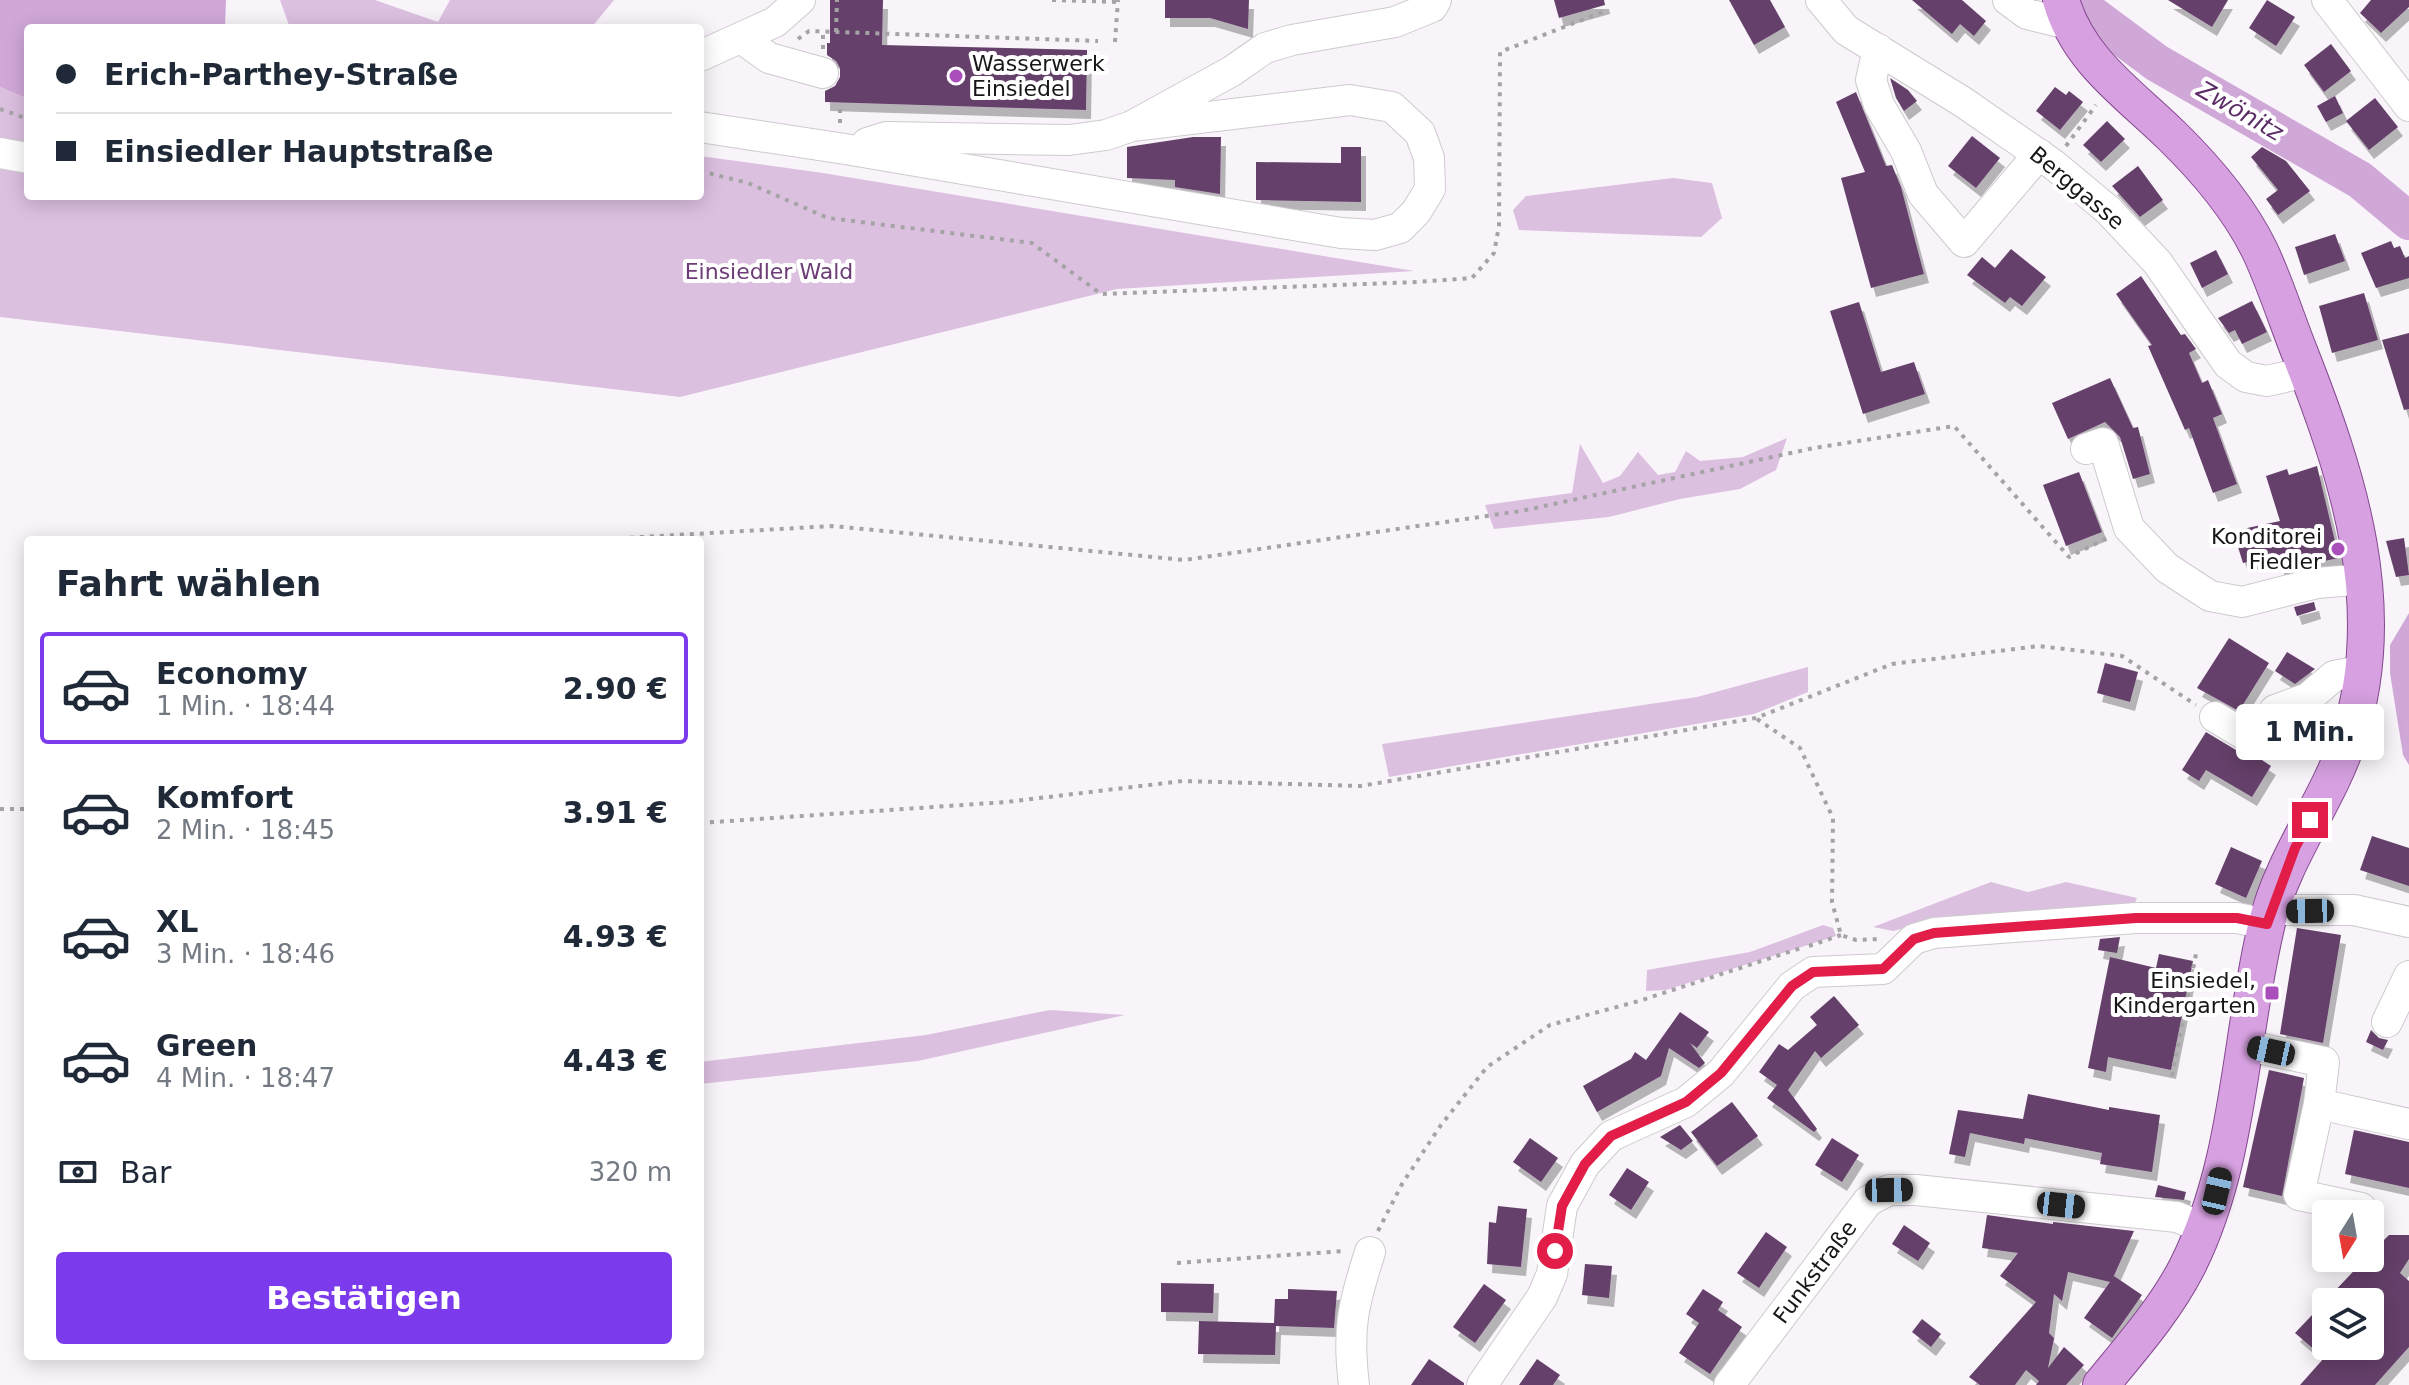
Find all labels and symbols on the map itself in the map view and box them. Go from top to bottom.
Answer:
place label: Wasserwerk Einsiedel [972,51,1105,101]
marker: Wasserwerk Einsiedel [947,67,965,85]
water label: Zwönitz [2191,75,2289,147]
street label: Berggasse [2025,141,2129,235]
park label: Einsiedler Wald [685,259,853,284]
place label: Konditorei Fiedler [2211,524,2323,574]
marker: Konditorei Fiedler [2329,540,2347,558]
callout: 1 Min. [2236,704,2384,760]
route end [2292,802,2328,838]
car [2286,899,2334,923]
place label: Einsiedel, Kindergarten [2113,968,2256,1018]
marker: Einsiedel, Kindergarten [2263,984,2281,1002]
car [2245,1034,2297,1068]
car [2200,1165,2234,1217]
car [1865,1178,1913,1202]
car [2036,1191,2086,1219]
north arrow [2312,1200,2384,1272]
street label: Funkstraße [1768,1216,1862,1328]
route start [1537,1233,1573,1269]

